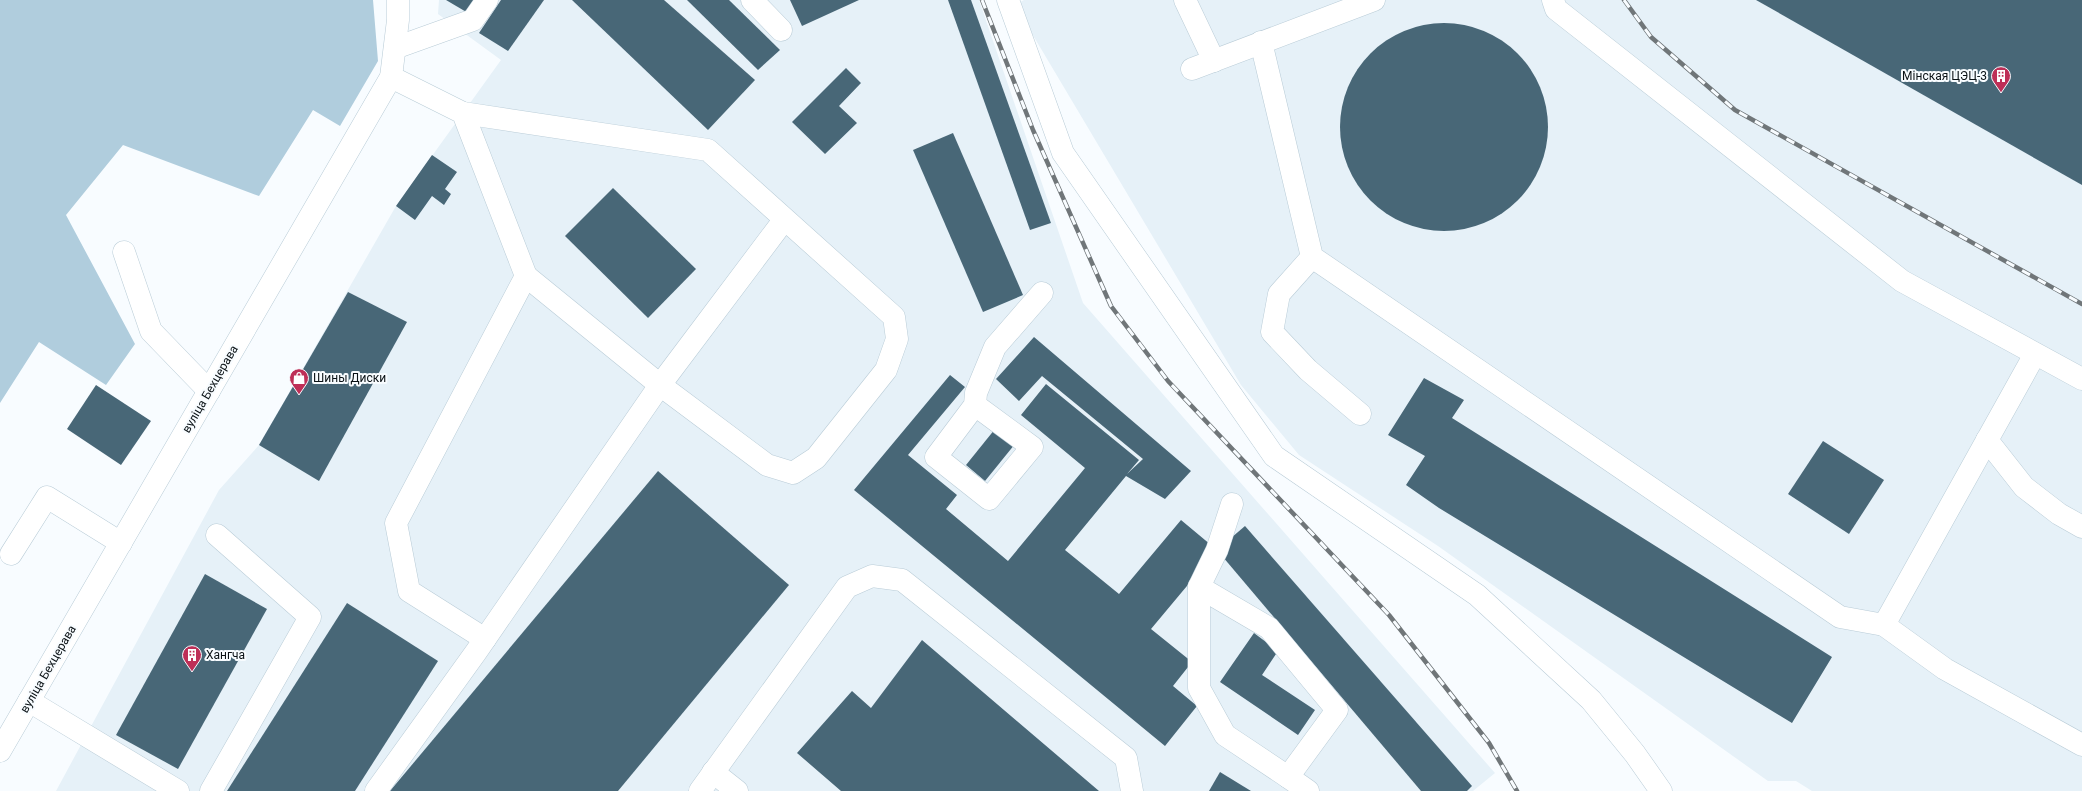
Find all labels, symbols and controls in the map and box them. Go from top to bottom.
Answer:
building icon: Мінская ЦЭЦ-3 [1990,65,2012,93]
place label: Мінская ЦЭЦ-3 [1902,69,1987,83]
street label: вуліца Бехцерава [179,343,241,435]
shop icon: Шины Диски [288,367,310,395]
place label: Шины Диски [313,371,386,385]
street label: вуліца Бехцерава [17,623,79,715]
building icon: Хангча [181,644,203,672]
place label: Хангча [206,648,245,662]

